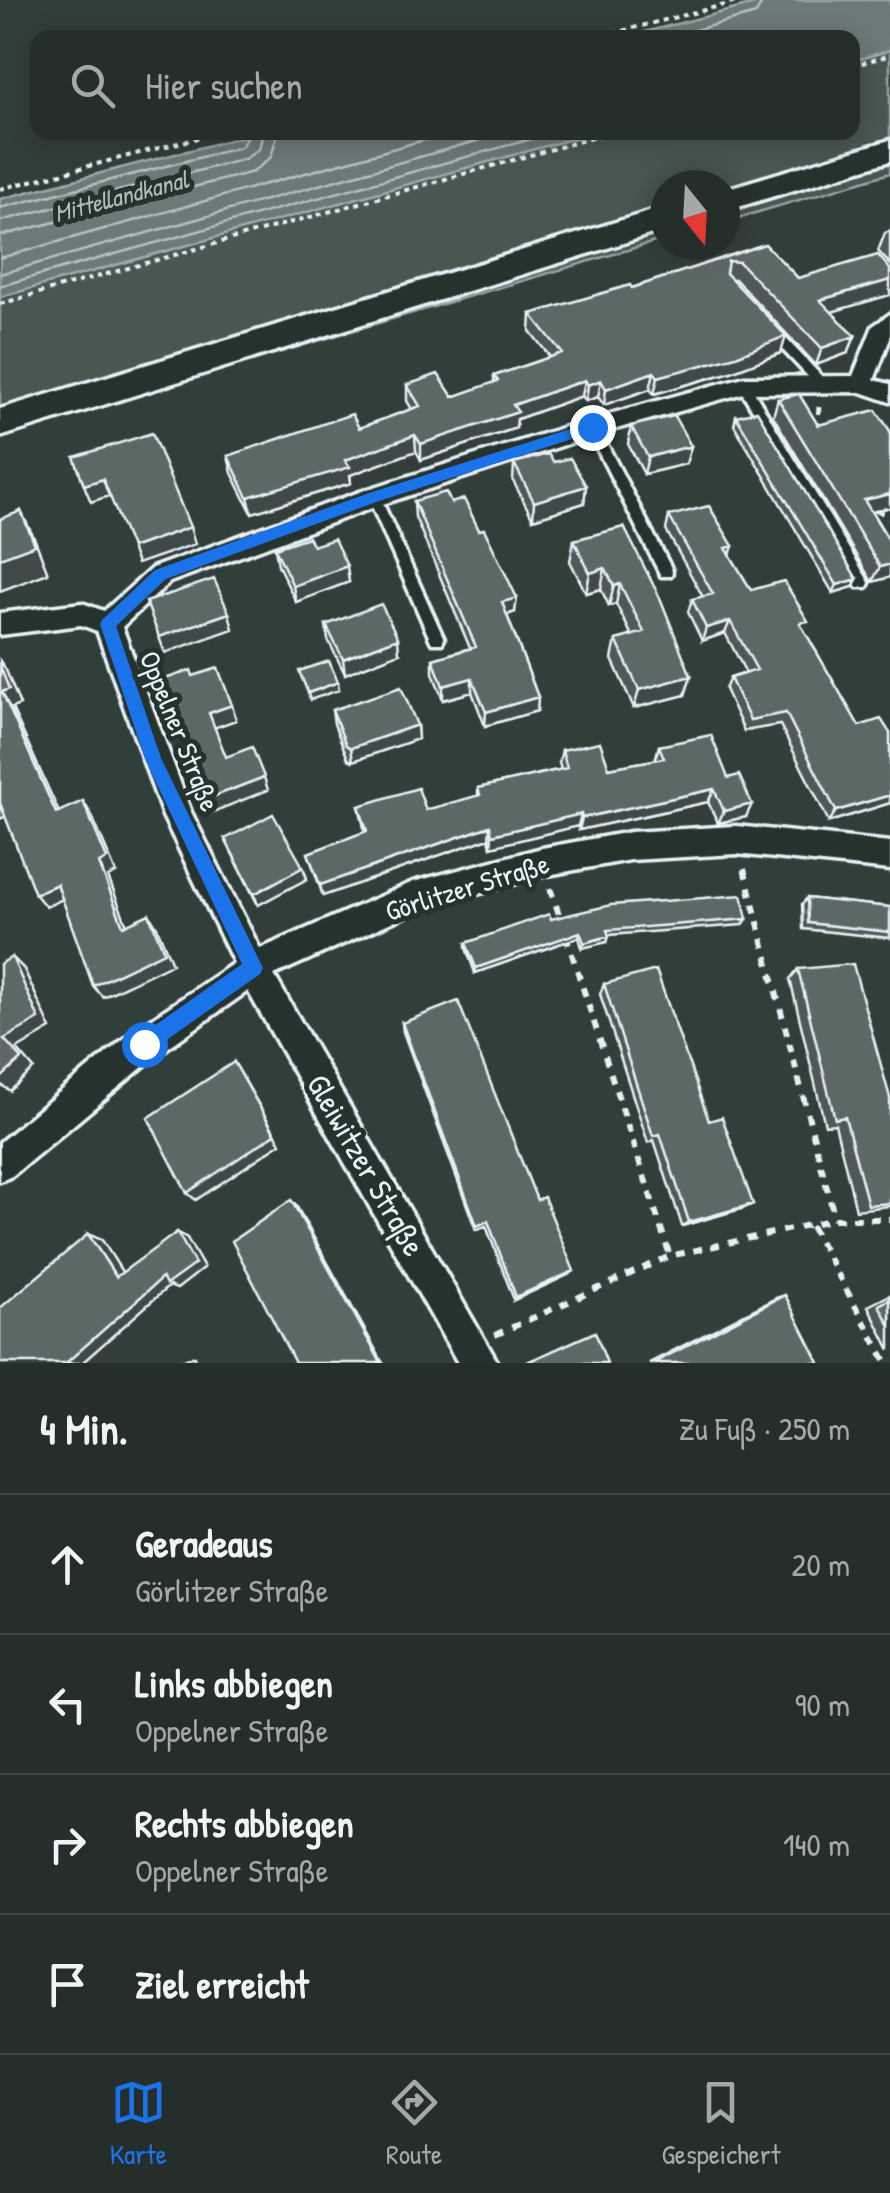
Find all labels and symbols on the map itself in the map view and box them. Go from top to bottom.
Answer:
water label: Mittellandkanal [50,161,193,230]
north arrow [650,170,740,260]
route end [570,405,616,451]
street label: Oppelner Straße [131,645,229,817]
street label: Görlitzer Straße [380,844,554,930]
route start [122,1022,168,1068]
street label: Gleiwitzer Straße [297,1066,436,1264]

